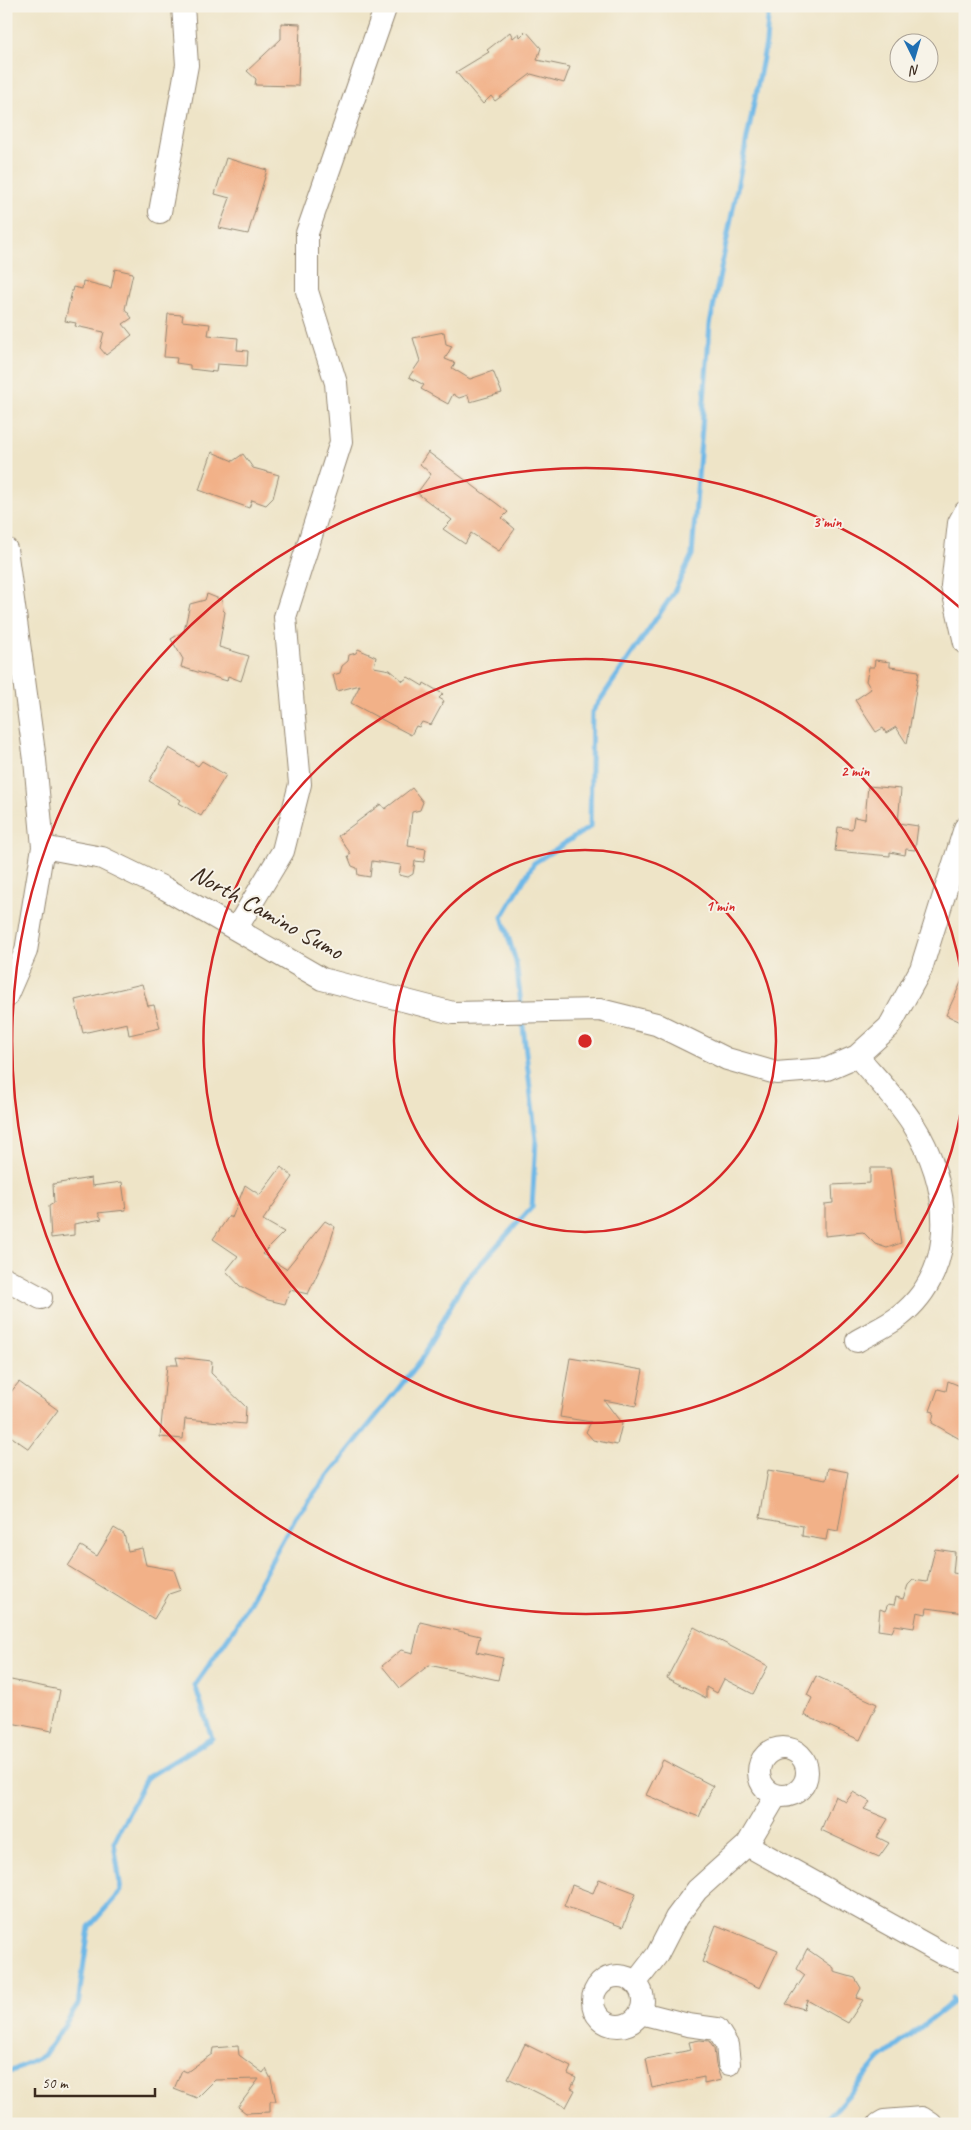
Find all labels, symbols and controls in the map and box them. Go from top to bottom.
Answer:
north arrow [888,32,938,82]
text: N [908,62,920,80]
text: 3 min [813,513,842,532]
text: 2 min [841,762,870,781]
street label: North Camino Sumo [185,857,350,968]
text: 1 min [706,897,735,916]
centre of rings [576,1032,594,1050]
scale bar [35,2065,155,2097]
text: 50 m [42,2074,69,2093]

